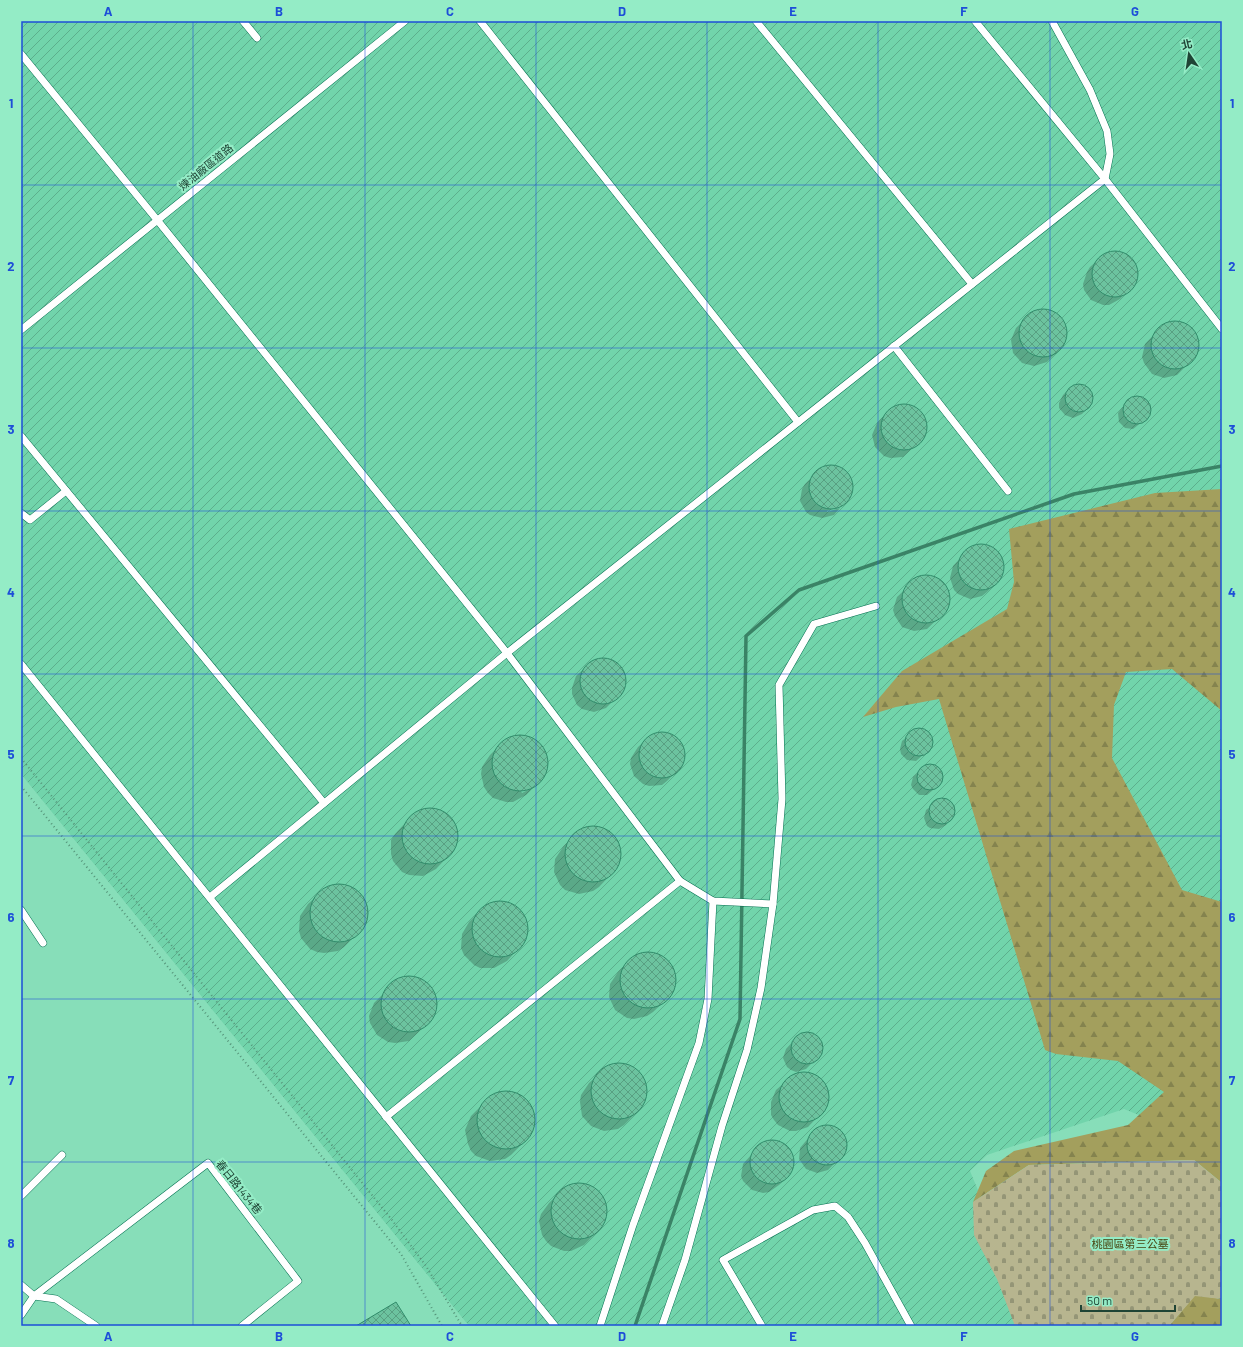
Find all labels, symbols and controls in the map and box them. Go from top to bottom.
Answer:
text: A [104,3,113,19]
text: B [275,3,283,19]
text: C [446,3,454,19]
text: D [618,3,626,19]
text: E [789,3,797,19]
text: F [960,3,968,19]
text: G [1131,3,1139,19]
north arrow [1169,34,1209,74]
text: 北 [1180,36,1193,51]
text: 1 [9,95,13,111]
text: 1 [1230,95,1234,111]
street label: 煉油廠區道路 [176,141,235,192]
text: 2 [7,258,15,274]
text: 2 [1228,258,1236,274]
text: 3 [7,421,15,437]
text: 3 [1228,421,1236,437]
text: 4 [7,584,15,600]
text: 4 [1228,584,1236,600]
text: 5 [7,746,15,762]
text: 5 [1228,746,1236,762]
text: 6 [8,909,15,925]
text: 6 [1229,909,1236,925]
text: 7 [8,1072,15,1088]
text: 7 [1229,1072,1236,1088]
street label: 春日路1434巷 [214,1157,265,1216]
text: 8 [7,1235,15,1251]
text: 8 [1228,1235,1236,1251]
park label: 桃園區第三公墓 [1092,1237,1169,1250]
scale bar [1081,1287,1175,1313]
text: 50 m [1087,1293,1112,1307]
text: A [104,1328,113,1344]
text: B [275,1328,283,1344]
text: C [446,1328,454,1344]
text: D [618,1328,626,1344]
text: E [789,1328,797,1344]
text: F [960,1328,968,1344]
text: G [1131,1328,1139,1344]

